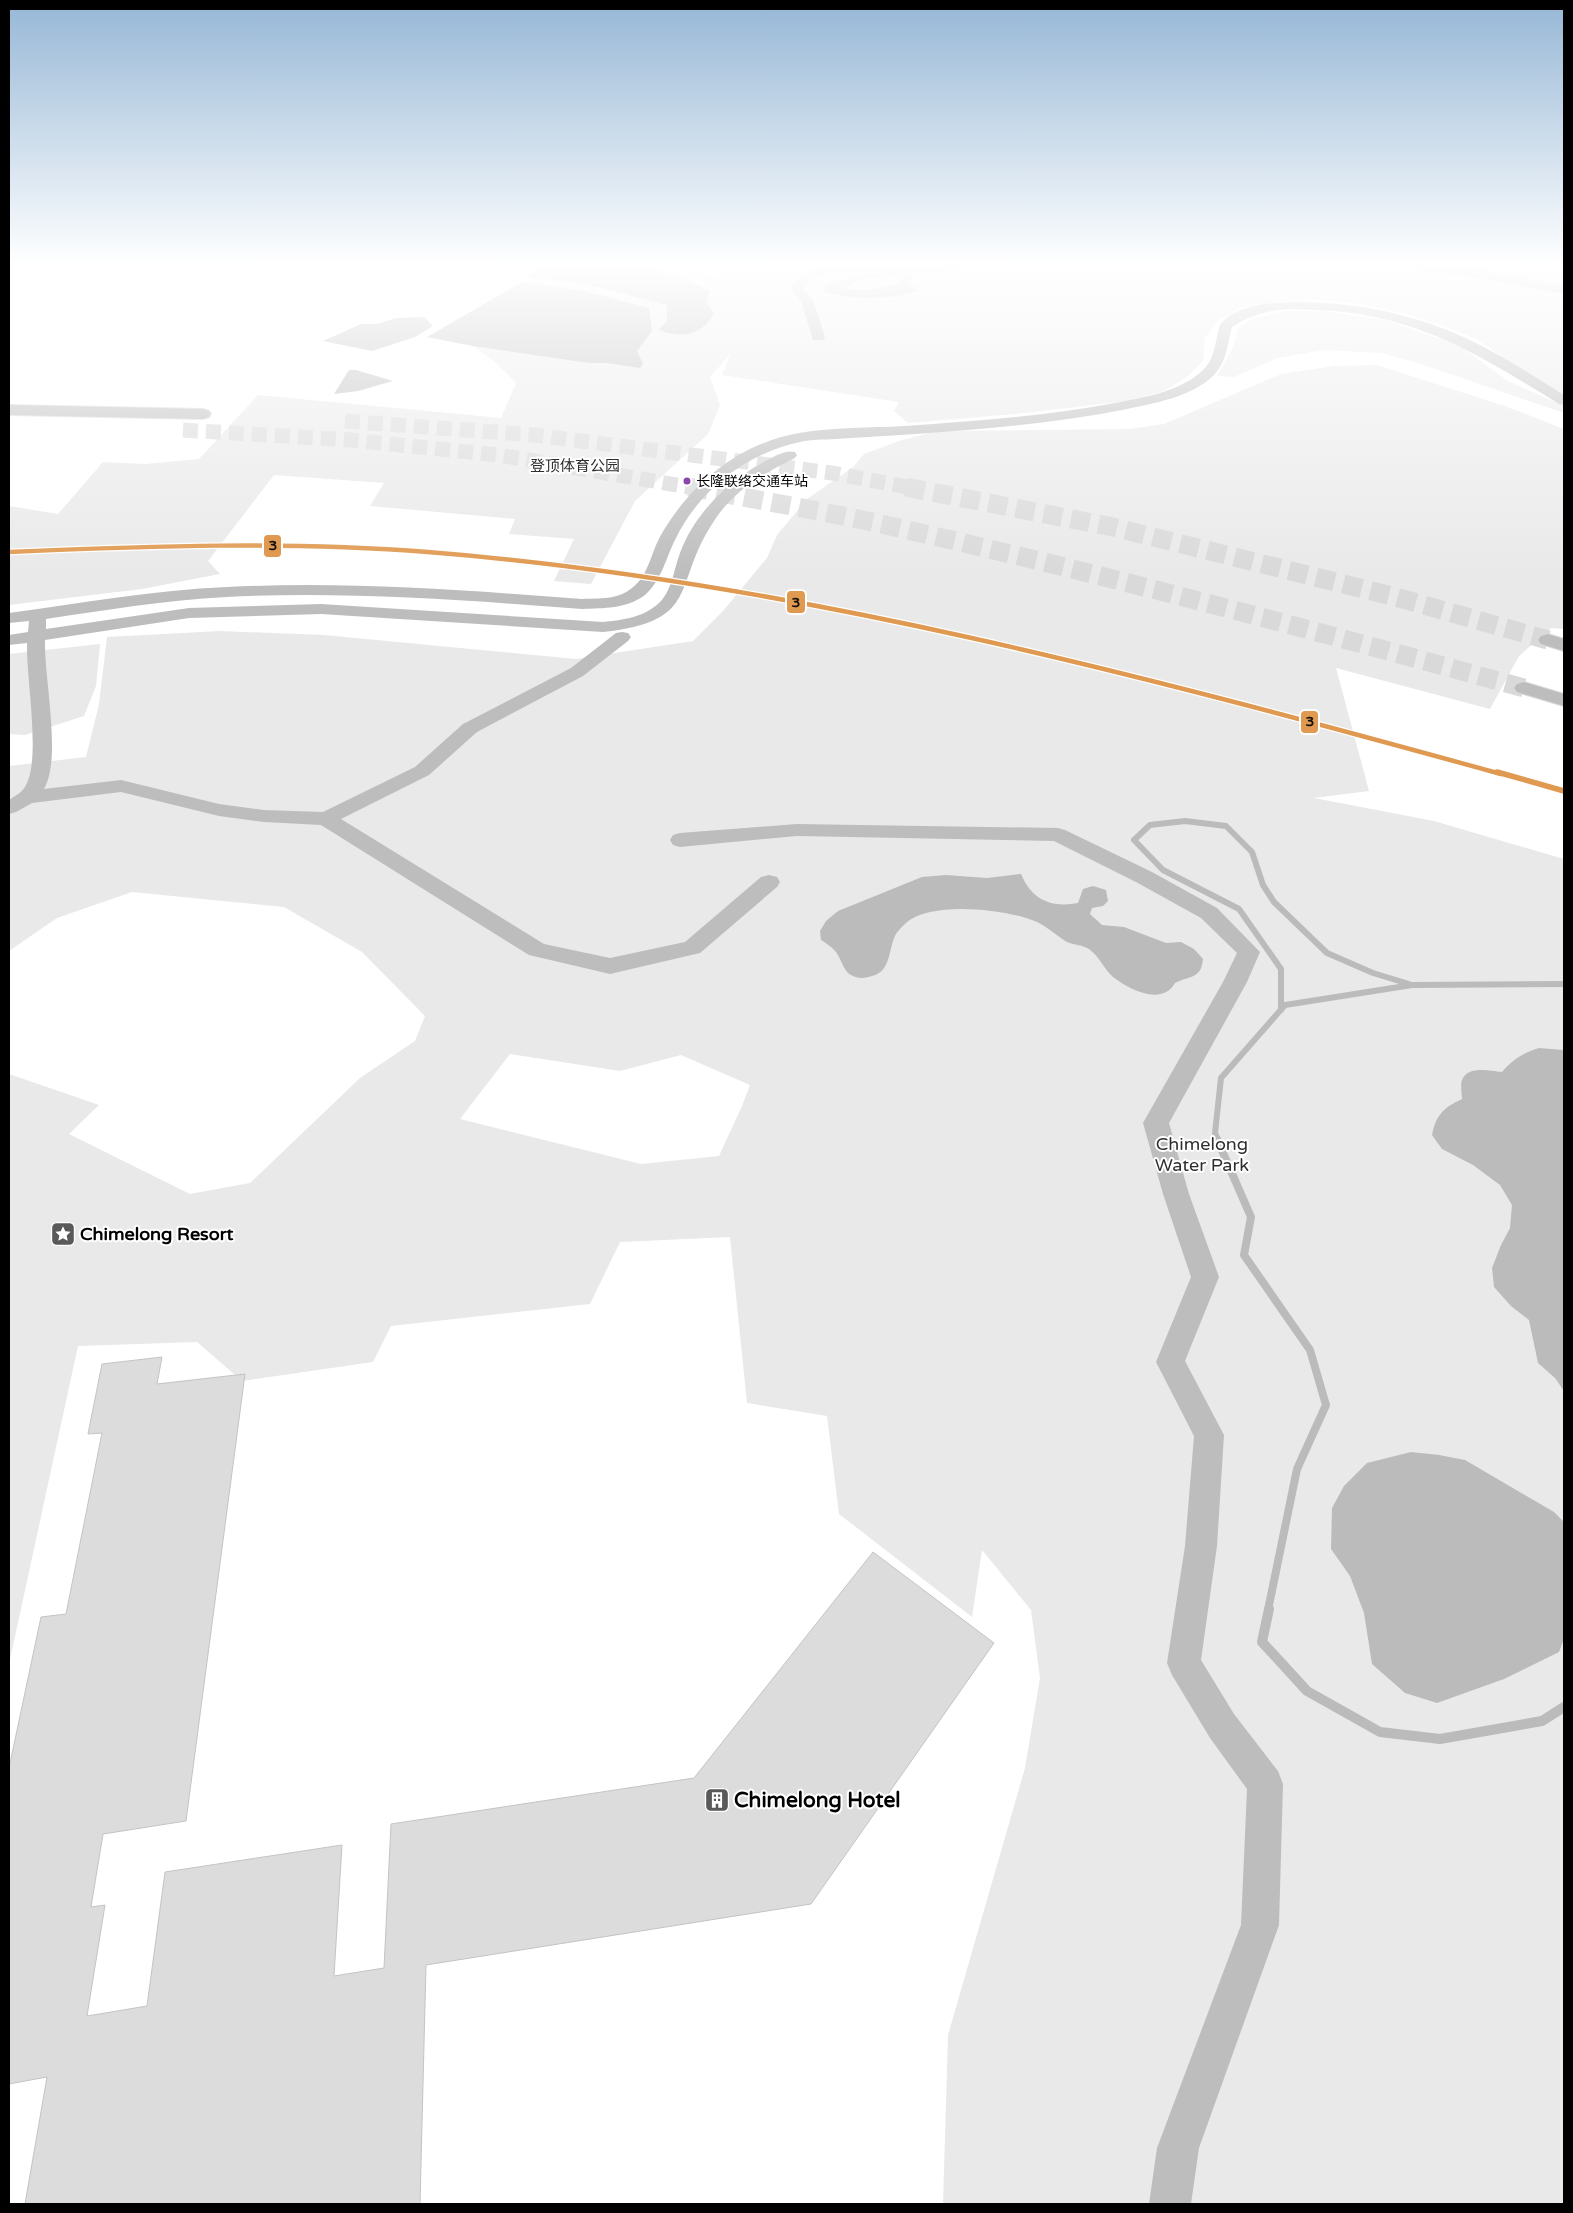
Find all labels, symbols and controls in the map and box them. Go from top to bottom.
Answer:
park label: 登顶体育公园 [530,457,620,475]
place label: 长隆联络交通车站 [696,473,808,490]
marker: 长隆联络交通车站 [682,476,692,486]
line badge: 3 [263,534,282,558]
text: 3 [269,537,278,554]
line badge: 3 [786,590,806,614]
text: 3 [792,594,801,611]
line badge: 3 [1300,710,1319,734]
text: 3 [1306,713,1315,730]
park label: Chimelong Water Park [1155,1133,1249,1176]
place icon: Chimelong Resort [50,1221,76,1247]
place label: Chimelong Resort [80,1223,234,1245]
building icon: Chimelong Hotel [704,1787,730,1813]
place label: Chimelong Hotel [734,1788,901,1813]

